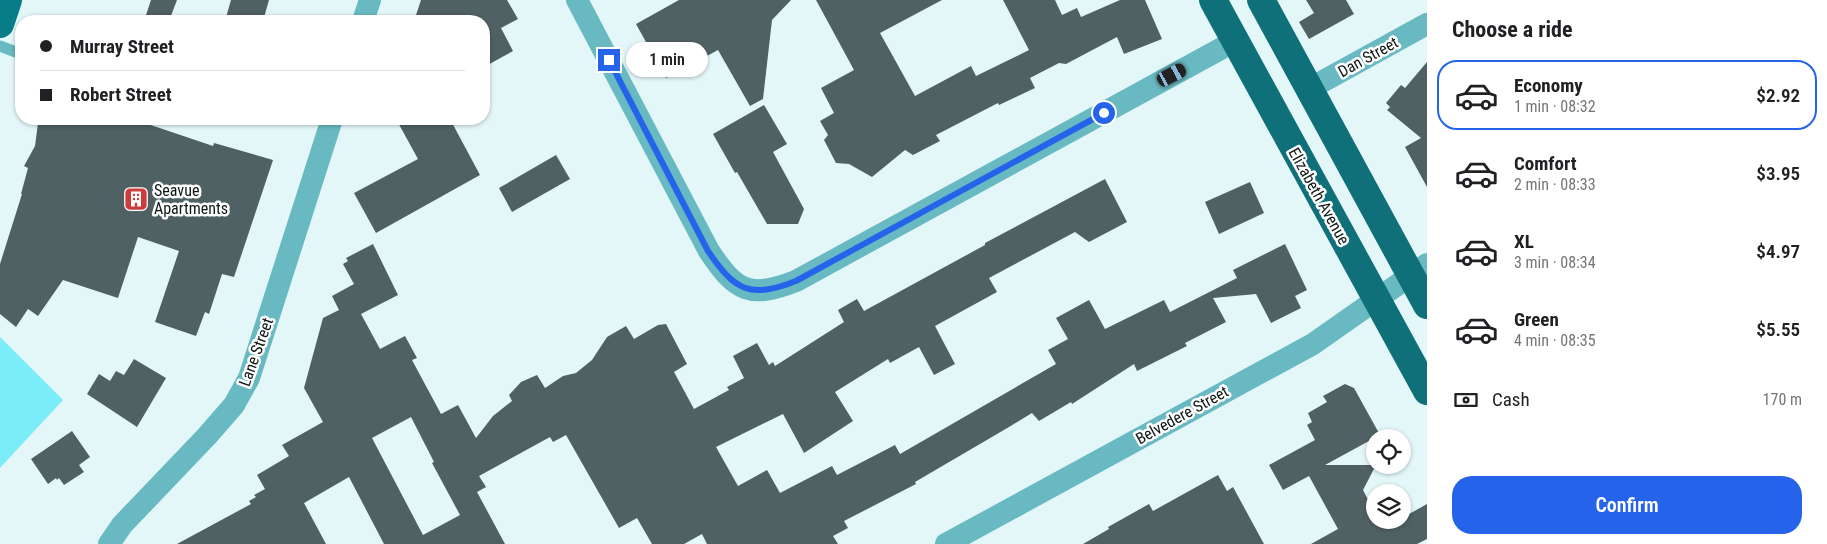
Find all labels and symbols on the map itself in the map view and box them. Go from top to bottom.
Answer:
street label: Dan Street [1335,33,1402,81]
callout: 1 min [626,42,709,78]
route end [598,49,620,71]
car [1155,61,1188,89]
route start [1093,102,1115,124]
street label: Elizabeth Avenue [1285,144,1353,248]
place label: Seavue Apartments [154,181,228,218]
building icon: Seavue Apartments [123,186,149,212]
street label: Lane Street [235,315,277,389]
street label: Belvedere Street [1132,382,1232,448]

